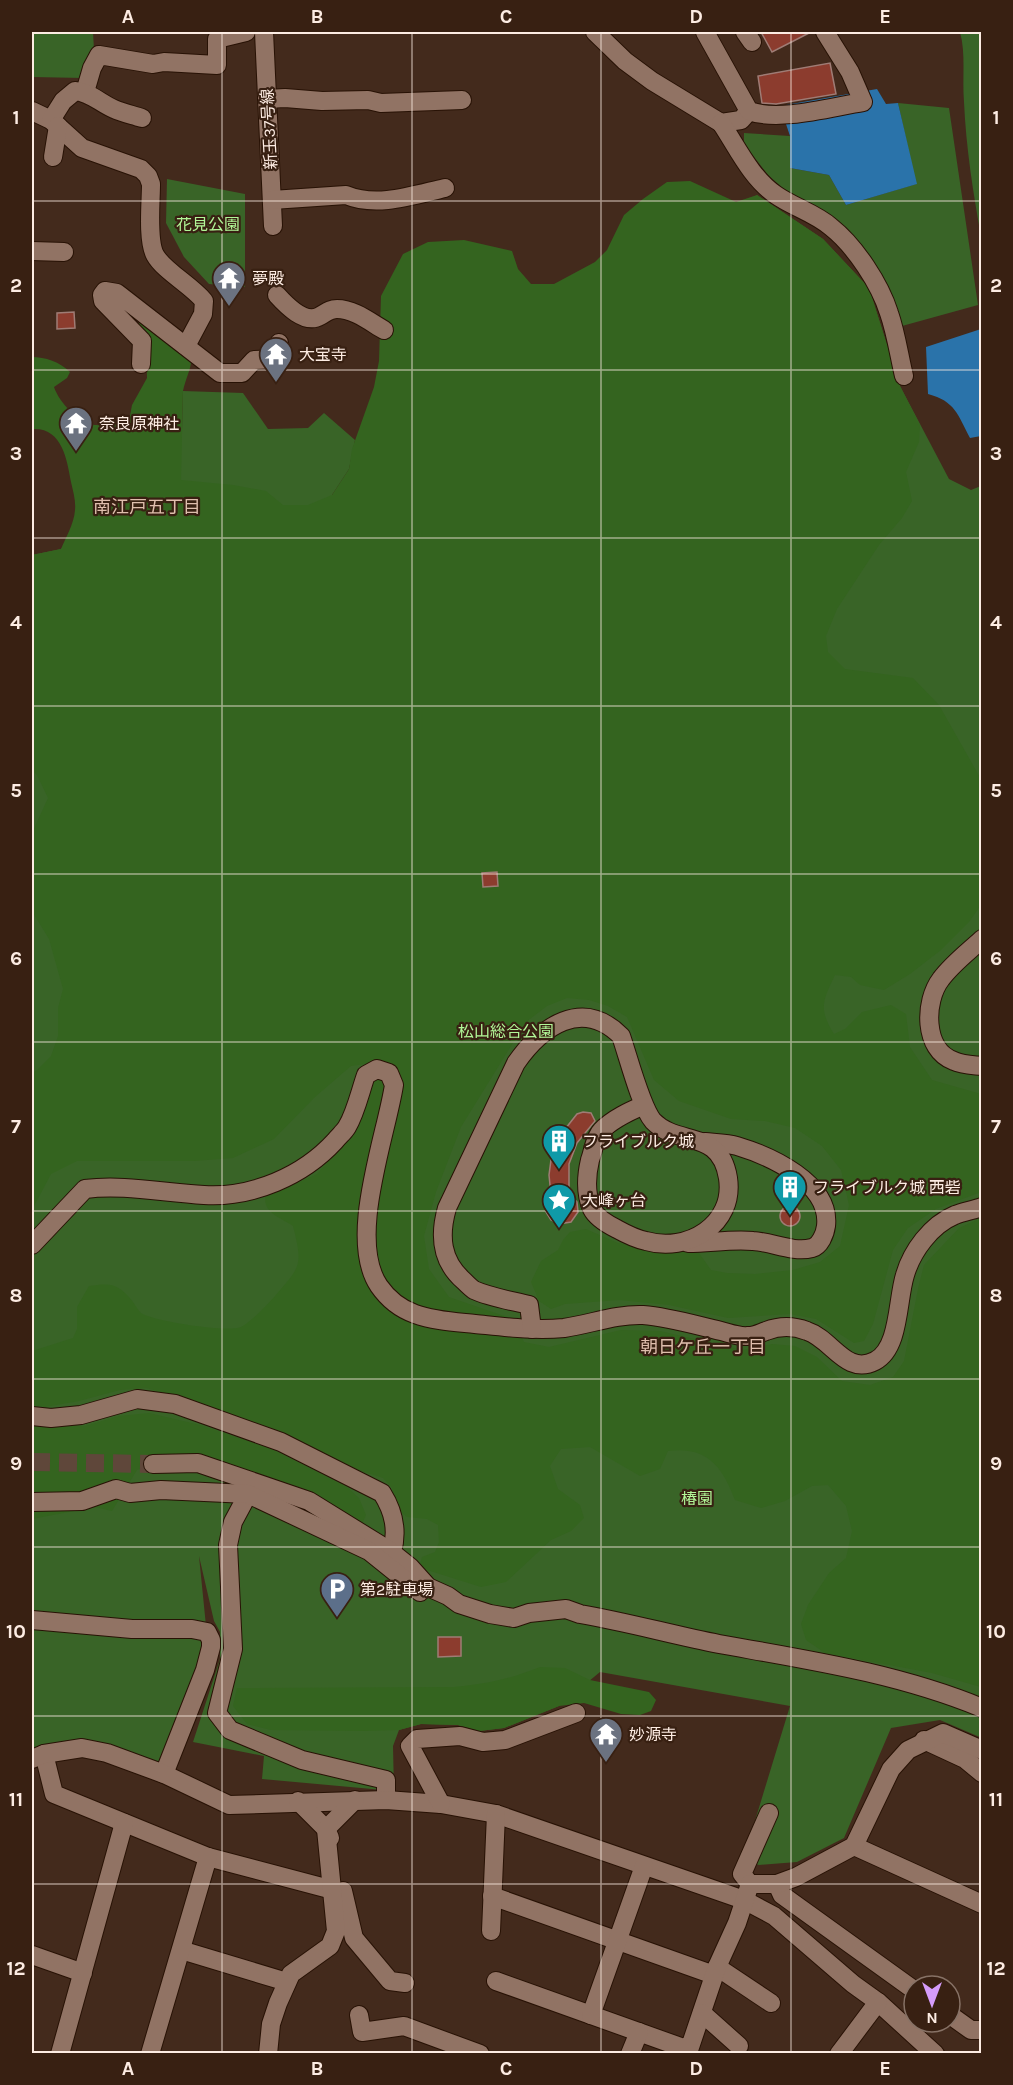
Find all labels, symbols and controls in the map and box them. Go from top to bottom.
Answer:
text: A [122,5,135,28]
text: B [311,5,323,28]
text: C [500,5,512,28]
text: D [689,5,703,28]
text: E [879,5,891,28]
street label: 新玉37号線 [257,88,281,170]
text: 1 [12,106,20,129]
text: 1 [992,106,1000,129]
park label: 花見公園 [176,215,240,234]
temple icon: 夢殿 [211,260,247,307]
place label: 夢殿 [252,269,284,288]
text: 2 [10,274,22,297]
text: 2 [990,274,1002,297]
temple icon: 大宝寺 [258,336,294,383]
place label: 大宝寺 [299,345,347,364]
temple icon: 奈良原神社 [58,405,94,452]
place label: 奈良原神社 [99,414,179,433]
text: 3 [10,442,22,465]
text: 3 [990,442,1002,465]
district label: 南江戸五丁目 [93,496,201,518]
text: 4 [10,611,22,634]
text: 4 [990,611,1002,634]
text: 5 [10,779,22,802]
text: 5 [990,779,1002,802]
text: 6 [10,947,22,970]
text: 6 [990,947,1002,970]
park label: 松山総合公園 [458,1022,554,1041]
text: 7 [11,1115,21,1138]
text: 7 [991,1115,1001,1138]
building icon: フライブルク城 [541,1123,577,1170]
place label: フライブルク城 [582,1132,694,1151]
building icon: フライブルク城 西砦 [772,1169,808,1216]
place label: フライブルク城 西砦 [813,1178,961,1197]
place icon: 大峰ヶ台 [541,1182,577,1229]
place label: 大峰ヶ台 [582,1191,646,1210]
text: 8 [10,1284,22,1307]
text: 8 [990,1284,1002,1307]
district label: 朝日ケ丘一丁目 [640,1336,766,1358]
text: 9 [10,1452,22,1475]
text: 9 [990,1452,1002,1475]
park label: 椿園 [681,1489,713,1508]
parking icon: 第2駐車場 [319,1571,355,1618]
place label: 第2駐車場 [360,1580,433,1599]
text: 10 [6,1620,26,1643]
text: 10 [986,1620,1006,1643]
temple icon: 妙源寺 [588,1716,624,1763]
place label: 妙源寺 [629,1725,677,1744]
text: 11 [9,1788,23,1811]
text: 11 [989,1788,1003,1811]
text: 12 [6,1957,26,1980]
text: 12 [986,1957,1006,1980]
north arrow [902,1974,962,2034]
text: N [926,2009,938,2028]
text: A [122,2057,135,2080]
text: B [311,2057,323,2080]
text: C [500,2057,512,2080]
text: D [689,2057,703,2080]
text: E [879,2057,891,2080]

